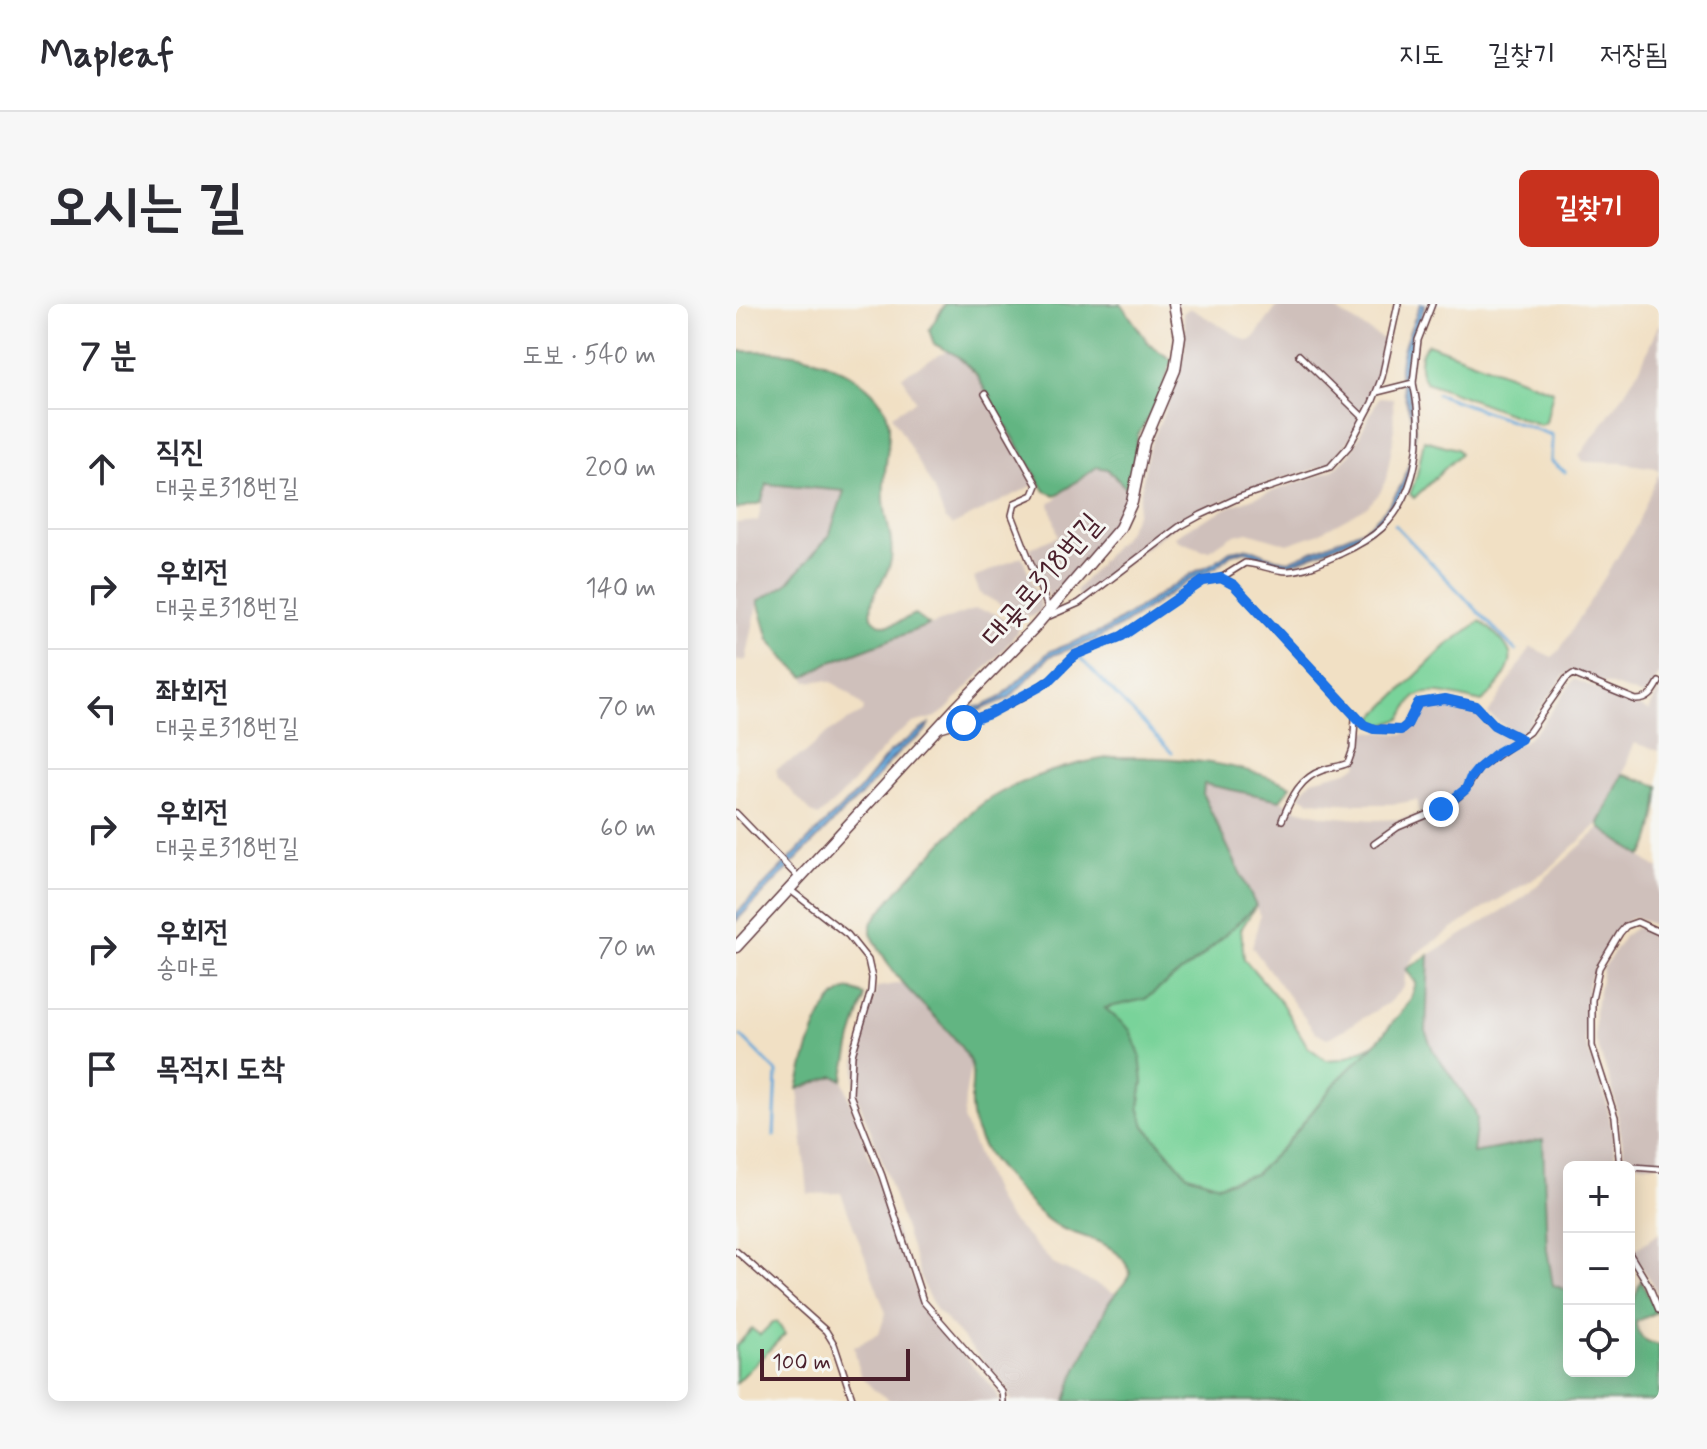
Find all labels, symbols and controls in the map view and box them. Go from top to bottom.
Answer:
text: Mapleaf [40,31,174,80]
text: 지도 [1399,37,1444,74]
text: 길찾기 [1488,37,1555,74]
text: 저장됨 [1599,37,1667,74]
button: 길찾기 [1519,170,1659,247]
text: 오시는 길 [48,172,243,245]
text: 7 분 [80,334,137,379]
text: 도보 · 540 m [522,339,656,373]
text: 직진 [156,433,204,472]
icon: ahead [80,447,124,491]
text: 200 m [585,452,656,486]
text: 대곶로318번길 [156,472,299,506]
street label: 대곶로318번길 [973,505,1111,655]
text: 우회전 [156,553,228,592]
icon: right [80,567,124,611]
text: 140 m [585,572,656,606]
text: 대곶로318번길 [156,592,299,626]
text: 좌회전 [156,673,228,712]
icon: left [80,687,124,731]
text: 70 m [598,692,656,726]
route start [946,705,982,741]
text: 대곶로318번길 [156,712,299,746]
route end [1423,791,1459,827]
text: 우회전 [156,793,228,832]
icon: right [80,807,124,851]
text: 60 m [600,812,656,846]
text: 대곶로318번길 [156,832,299,866]
text: 우회전 [156,913,228,952]
icon: right [80,927,124,971]
text: 70 m [598,932,656,966]
text: 송마로 [156,952,219,986]
icon: arrive [80,1047,124,1091]
text: 목적지 도착 [156,1050,285,1089]
map controls [1563,1161,1635,1377]
button: + [1563,1161,1635,1233]
button: − [1563,1233,1635,1305]
button: locate [1563,1305,1635,1377]
scale bar [760,1345,910,1381]
text: 100 m [772,1349,831,1377]

